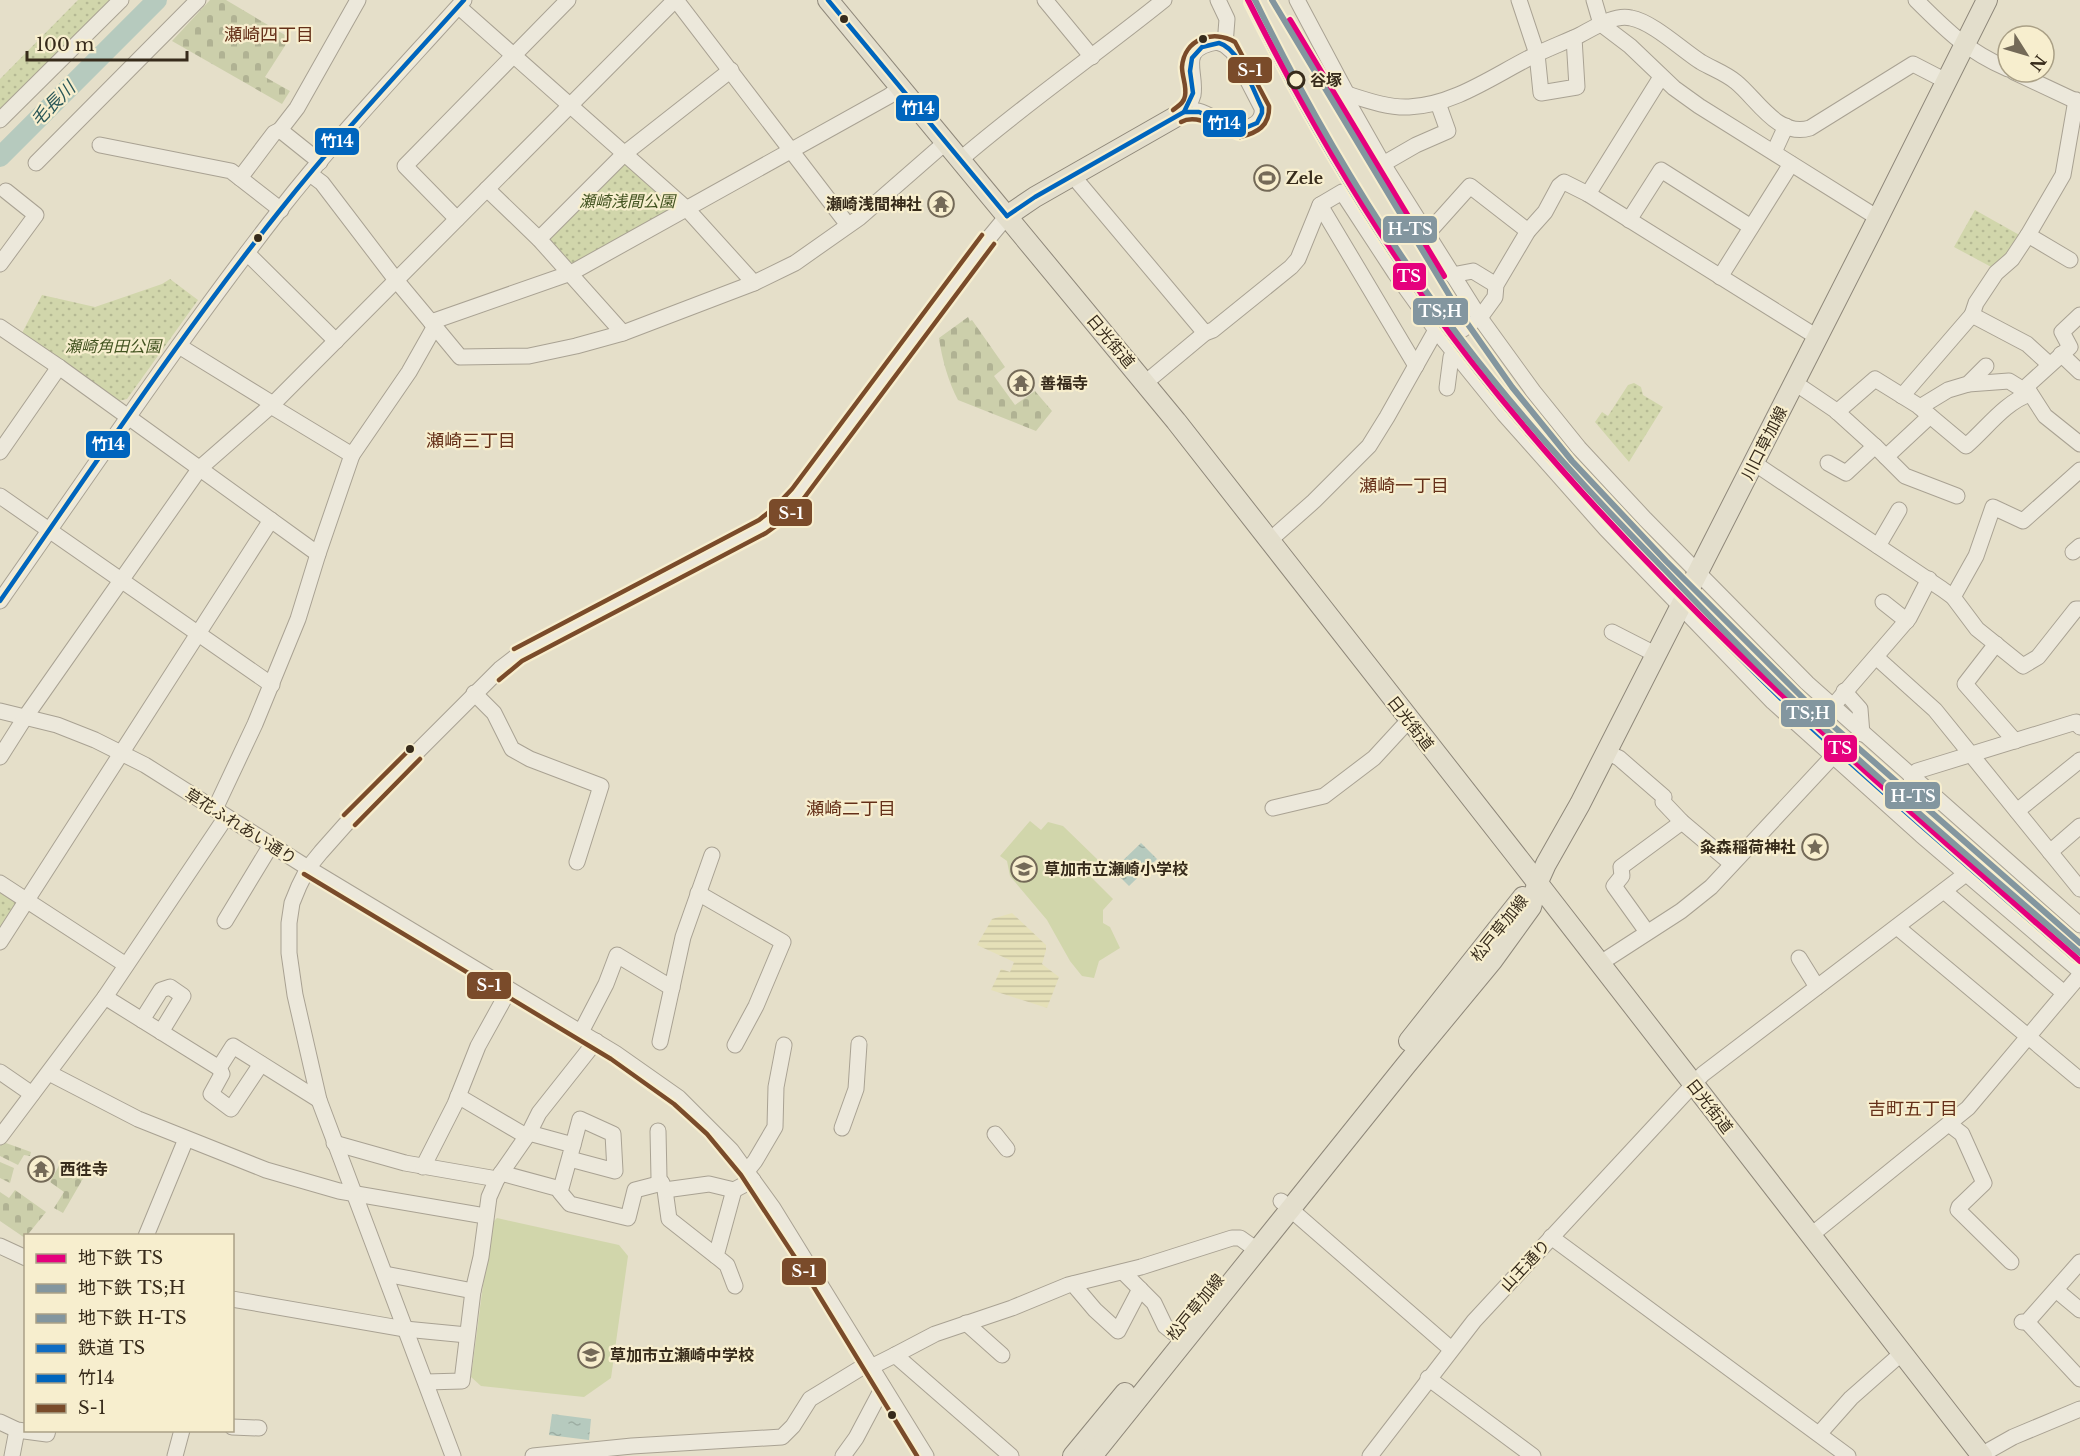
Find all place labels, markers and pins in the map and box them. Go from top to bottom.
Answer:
unlabelled marker [838,13,850,25]
unlabelled marker [1197,33,1209,45]
place label: 谷塚 [1310,70,1342,90]
marker: 谷塚 [1287,71,1305,89]
sports icon: Zele [1252,163,1282,193]
place label: Zele [1286,168,1323,188]
temple icon: 瀬崎浅間神社 [926,189,956,219]
place label: 瀬崎浅間神社 [826,194,922,214]
unlabelled marker [252,232,264,244]
temple icon: 善福寺 [1006,368,1036,398]
place label: 善福寺 [1040,373,1088,393]
unlabelled marker [404,743,416,755]
place icon: 粂森稲荷神社 [1800,832,1830,862]
place label: 粂森稲荷神社 [1700,837,1796,857]
school or university icon: 草加市立瀬崎小学校 [1009,854,1039,884]
place label: 草加市立瀬崎小学校 [1044,859,1188,879]
temple icon: 西徃寺 [26,1154,56,1184]
place label: 西徃寺 [60,1159,108,1179]
school or university icon: 草加市立瀬崎中学校 [576,1340,606,1370]
place label: 草加市立瀬崎中学校 [610,1345,754,1365]
unlabelled marker [886,1409,898,1421]

